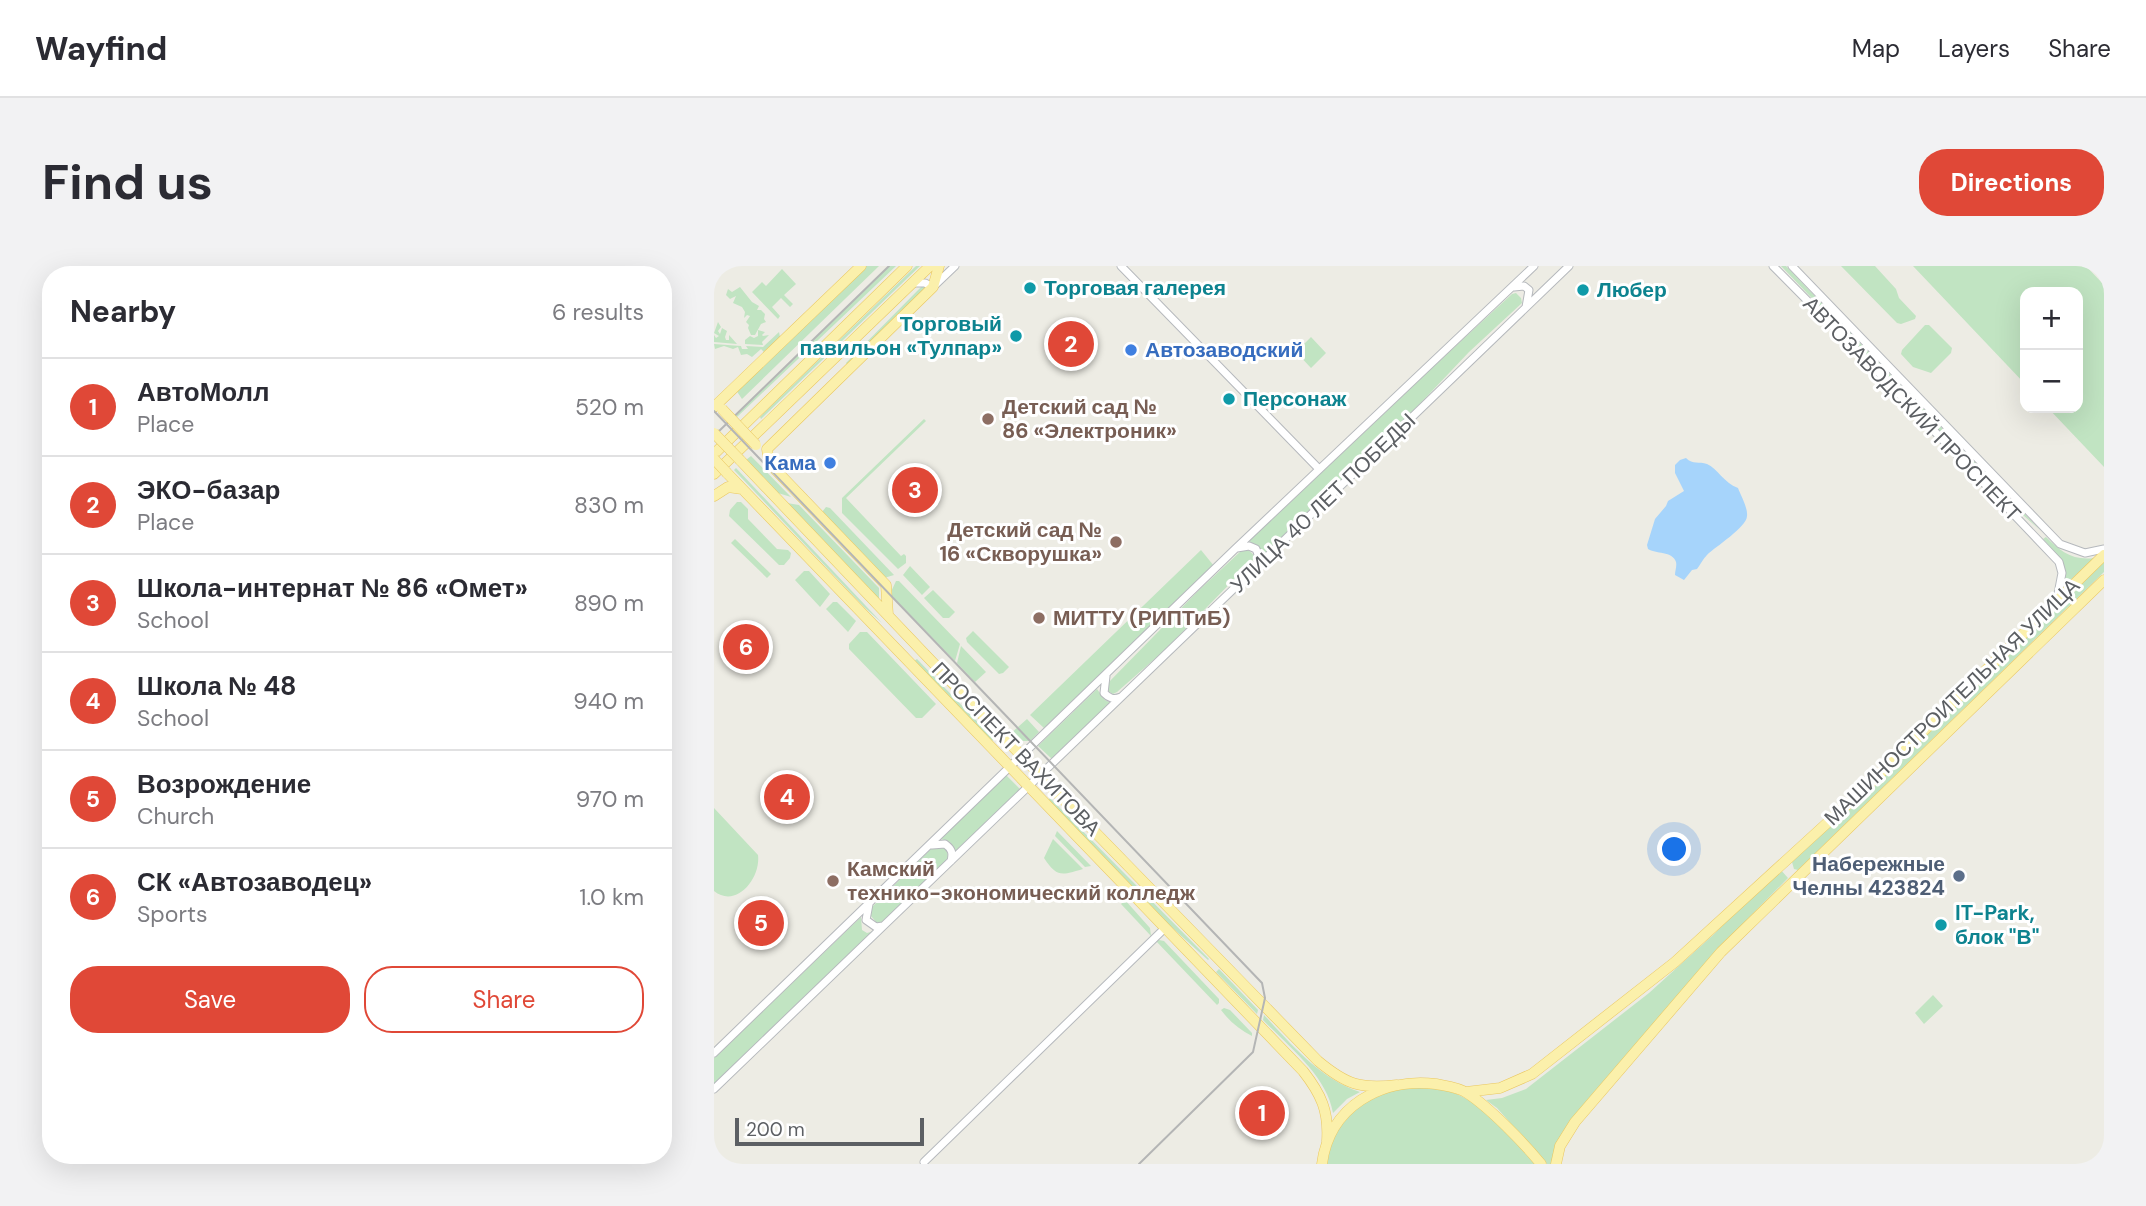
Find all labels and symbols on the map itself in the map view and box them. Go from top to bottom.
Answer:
place label: Торговая галерея [1044,274,1226,302]
place label: Любер [1597,276,1667,304]
marker: Торговая галерея [1022,280,1038,296]
marker: Любер [1575,282,1591,298]
street label: АВТОЗАВОДСКИЙ ПРОСПЕКТ [1797,291,2027,528]
place label: Торговый павильон «Тулпар» [800,310,1002,362]
pin: 2 [1048,318,1094,370]
marker: Торговый павильон «Тулпар» [1008,328,1024,344]
place label: Автозаводский [1145,336,1303,364]
marker: Автозаводский [1123,342,1139,358]
place label: Персонаж [1243,385,1347,413]
marker: Персонаж [1221,391,1237,407]
place label: Детский сад № 86 «Электроник» [1002,393,1177,445]
street label: УЛИЦА 40 ЛЕТ ПОБЕДЫ [1224,407,1422,599]
marker: Детский сад № 86 «Электроник» [980,411,996,427]
place label: Кама [764,449,816,477]
marker: Кама [822,455,838,471]
pin: 3 [892,464,938,516]
place label: Детский сад № 16 «Скворушка» [939,516,1102,568]
marker: Детский сад № 16 «Скворушка» [1108,534,1124,550]
street label: МАШИНОСТРОИТЕЛЬНАЯ УЛИЦА [1818,572,2086,832]
place label: МИТТУ (РИПТиБ) [1053,604,1230,632]
marker: МИТТУ (РИПТиБ) [1031,610,1047,626]
pin: 6 [723,621,769,673]
street label: ПРОСПЕКТ ВАХИТОВА [925,656,1107,842]
pin: 4 [764,771,810,823]
your location [1657,832,1691,866]
place label: Набережные Челны 423824 [1792,850,1945,902]
place label: Камский технико-экономический колледж [847,855,1196,907]
marker: Набережные Челны 423824 [1951,868,1967,884]
marker: Камский технико-экономический колледж [825,873,841,889]
pin: 5 [738,897,784,949]
place label: IT-Park, блок "В" [1955,899,2039,951]
marker: IT-Park, блок "В" [1933,917,1949,933]
pin: 1 [1239,1087,1285,1139]
scale bar [735,1115,924,1147]

